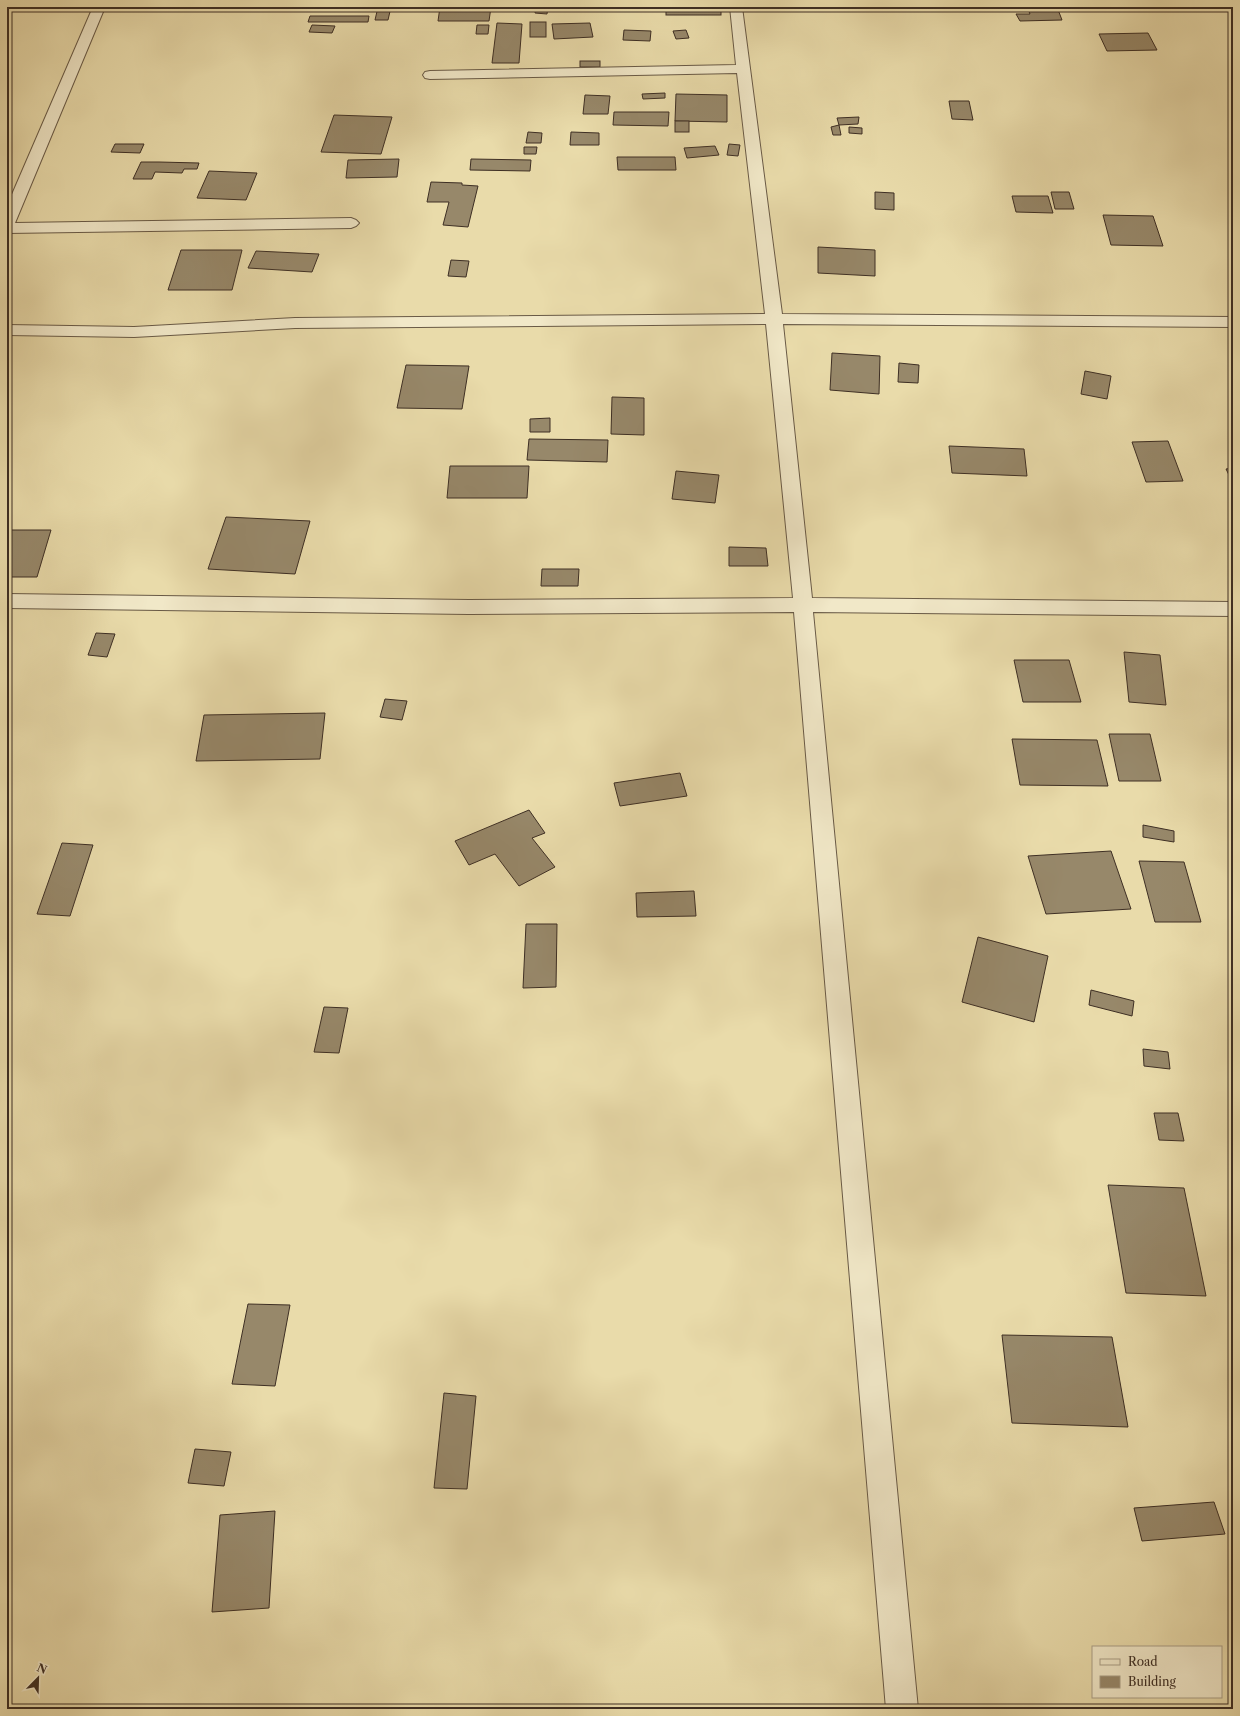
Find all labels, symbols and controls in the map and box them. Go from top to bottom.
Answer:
legend [1092,1646,1222,1698]
text: Road [1128,1654,1158,1669]
north arrow [18,1658,58,1698]
text: N [35,1660,49,1677]
text: Building [1128,1674,1176,1689]

